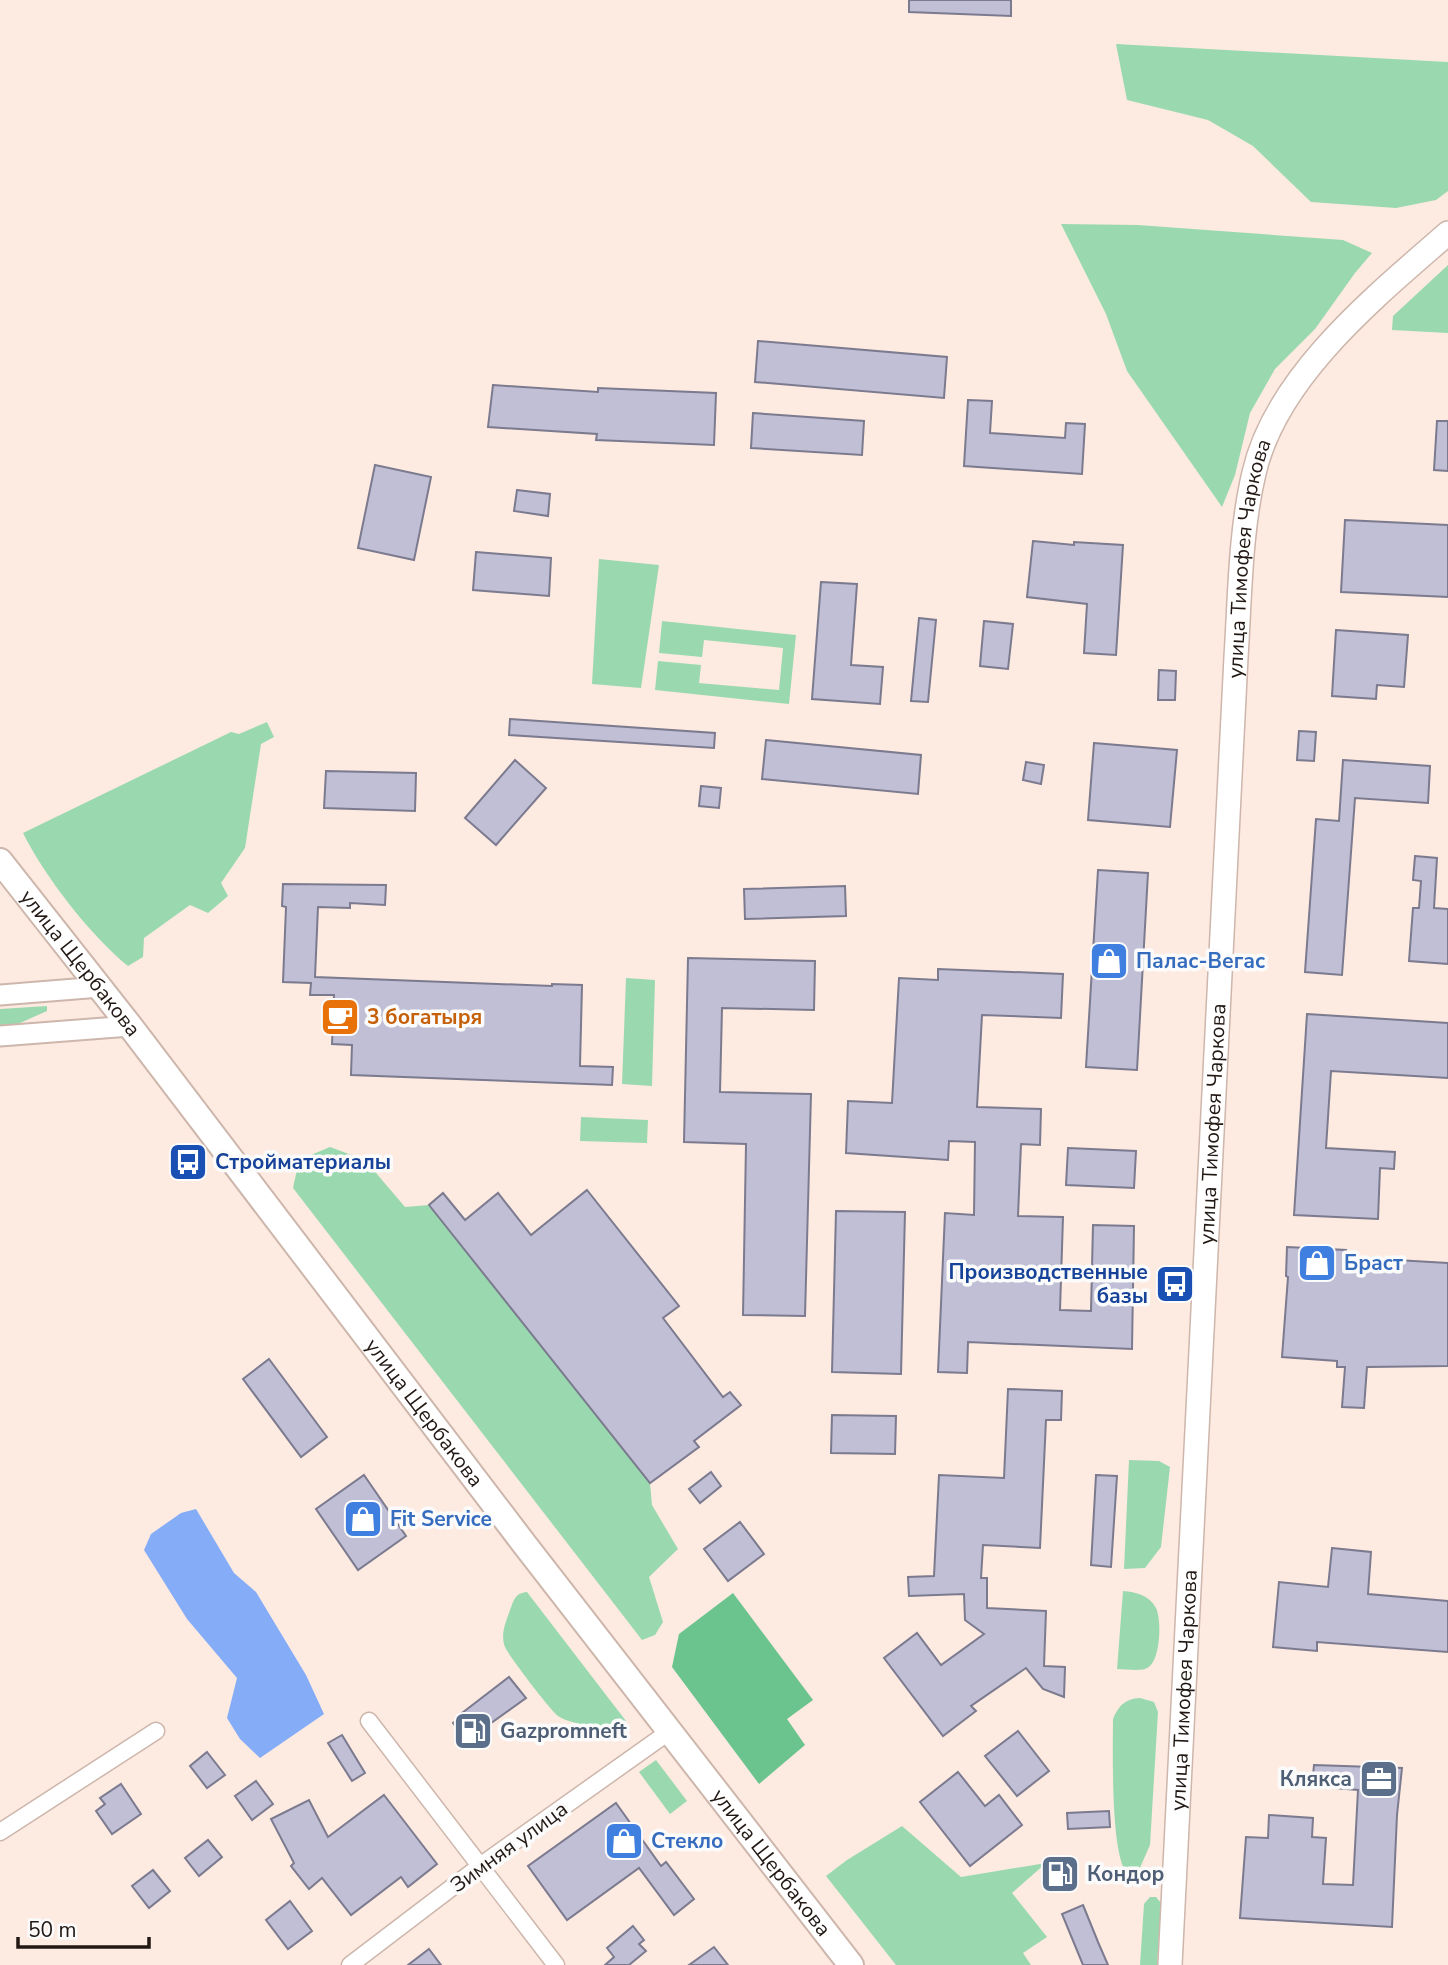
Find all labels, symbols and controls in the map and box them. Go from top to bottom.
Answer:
street label: улица Тимофея Чаркова [1221,435,1278,679]
street label: улица Щербакова [14,884,147,1042]
shop icon: Палас-Вегас [1088,940,1130,982]
place label: Палас-Вегас [1136,947,1265,975]
cafe icon: 3 богатыря [319,996,361,1038]
place label: 3 богатыря [367,1003,482,1031]
street label: улица Тимофея Чаркова [1192,1003,1233,1245]
bus stop icon: Стройматериалы [167,1141,209,1183]
place label: Стройматериалы [215,1148,391,1176]
shop icon: Браст [1296,1242,1338,1284]
place label: Браст [1344,1249,1403,1277]
place label: Производственные базы [948,1258,1148,1310]
bus stop icon: Производственные базы [1154,1263,1196,1305]
street label: улица Щербакова [359,1333,490,1493]
shop icon: Fit Service [342,1498,384,1540]
place label: Fit Service [390,1505,492,1533]
street label: улица Тимофея Чаркова [1164,1569,1204,1812]
fuel station icon: Gazpromneft [452,1710,494,1752]
place label: Gazpromneft [500,1717,628,1745]
office icon: Клякса [1358,1758,1400,1800]
place label: Клякса [1280,1765,1352,1793]
street label: улица Щербакова [705,1783,837,1942]
street label: Зимняя улица [445,1795,573,1899]
shop icon: Стекло [603,1820,645,1862]
place label: Стекло [651,1827,723,1855]
fuel station icon: Кондор [1039,1853,1081,1895]
place label: Кондор [1087,1860,1164,1888]
scale bar [18,1906,149,1950]
text: 50 m [28,1916,77,1944]

